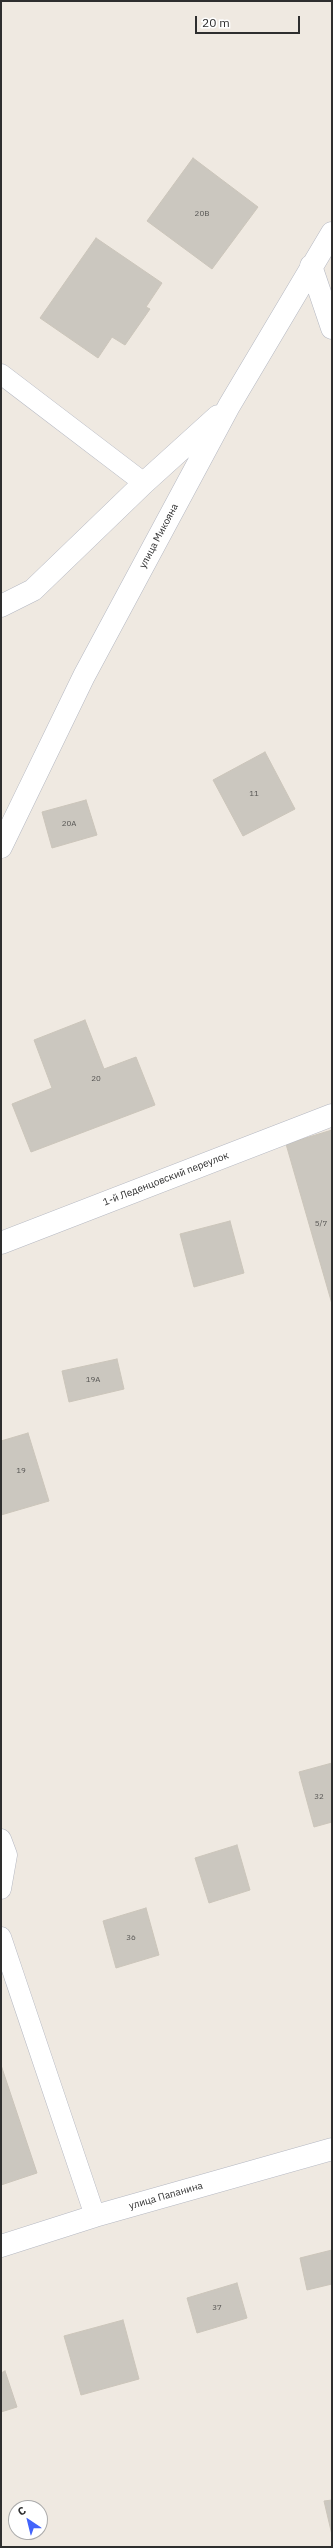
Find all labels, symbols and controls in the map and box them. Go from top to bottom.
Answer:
scale bar [197,8,302,34]
text: 20 m [202,15,230,30]
house number: 20В [195,209,209,219]
street label: улица Микояна [137,502,181,570]
house number: 11 [249,789,259,799]
house number: 20А [62,819,76,829]
house number: 20 [91,1074,101,1084]
street label: 1-й Леденцовский переулок [101,1149,231,1209]
house number: 5/7 [315,1219,327,1229]
house number: 19А [86,1375,100,1385]
house number: 19 [16,1466,26,1476]
house number: 32 [314,1792,324,1802]
house number: 36 [126,1933,136,1943]
street label: улица Папанина [128,2180,204,2212]
house number: 37 [212,2303,222,2313]
north arrow [8,2500,48,2540]
text: С [15,2503,29,2519]

